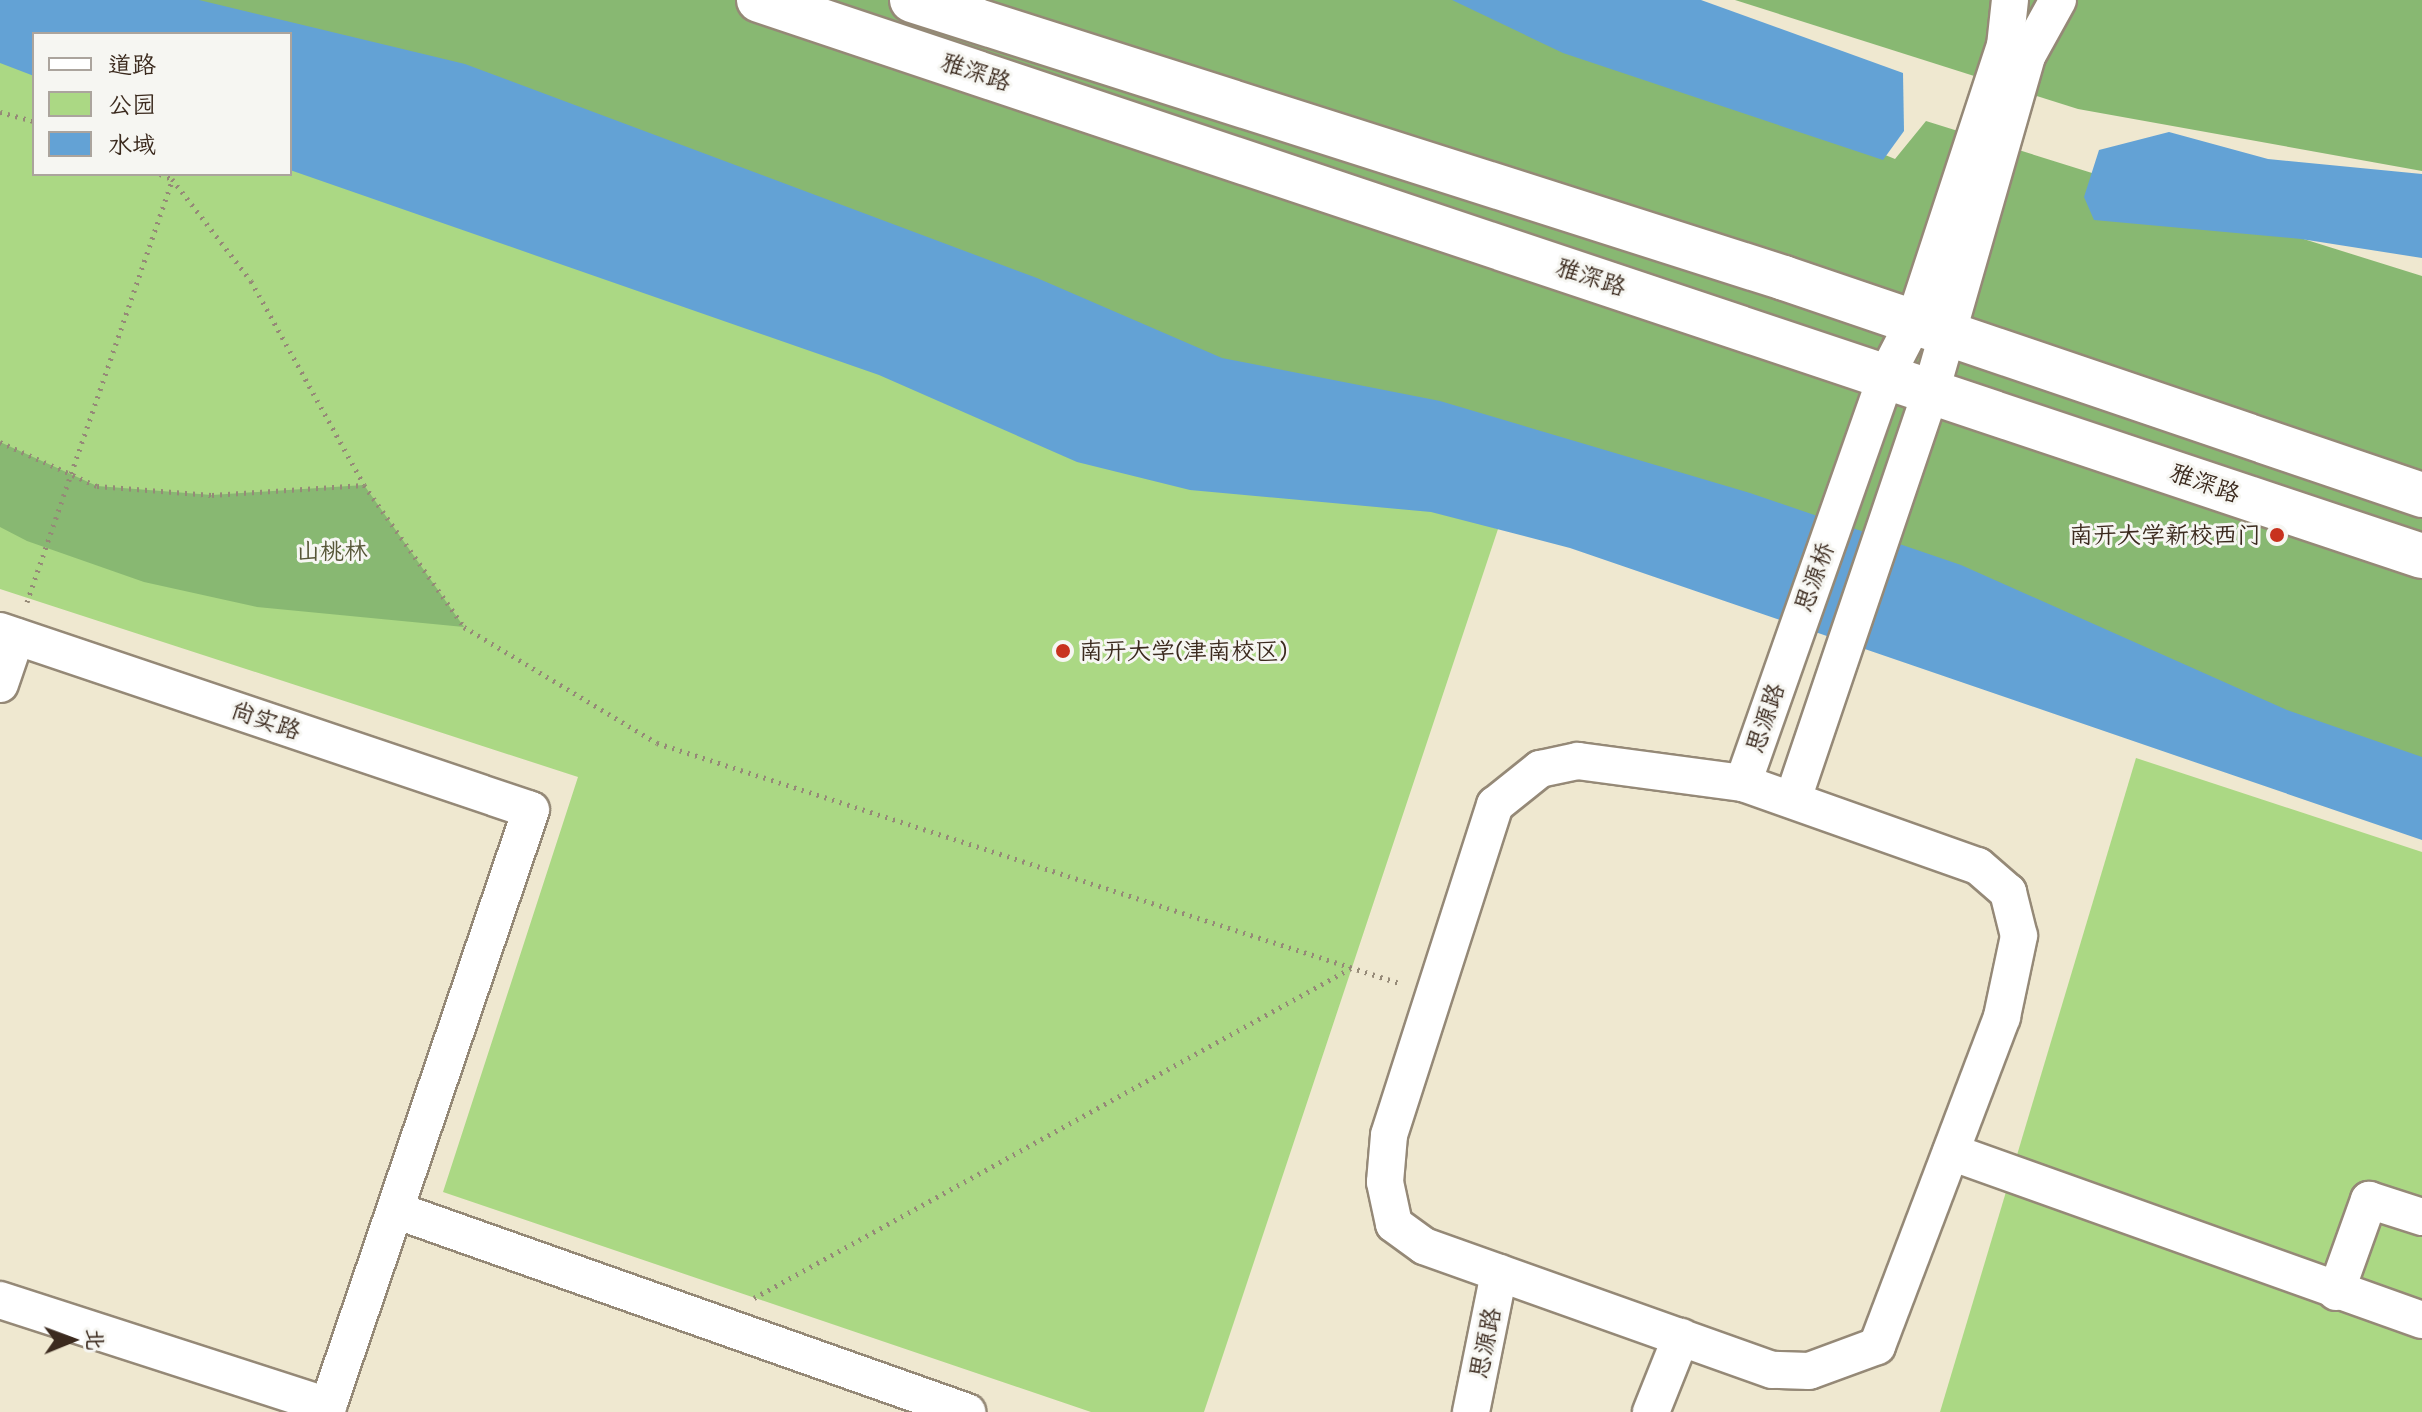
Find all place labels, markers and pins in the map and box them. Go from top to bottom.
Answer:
place label: 南开大学新校西门 [2069,521,2261,549]
marker: 南开大学新校西门 [2268,526,2286,544]
place label: 南开大学(津南校区) [1079,637,1288,665]
marker: 南开大学(津南校区) [1054,642,1072,660]

